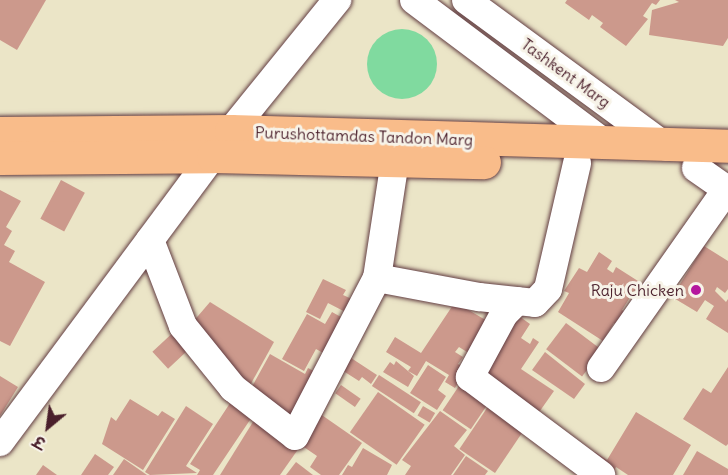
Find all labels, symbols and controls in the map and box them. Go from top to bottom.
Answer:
street label: Tashkent Marg [518,34,614,112]
street label: Purushottamdas Tandon Marg [255,123,473,149]
place label: Raju Chicken [591,280,684,300]
marker: Raju Chicken [689,283,703,297]
north arrow [18,397,78,457]
text: उ [30,431,49,454]

